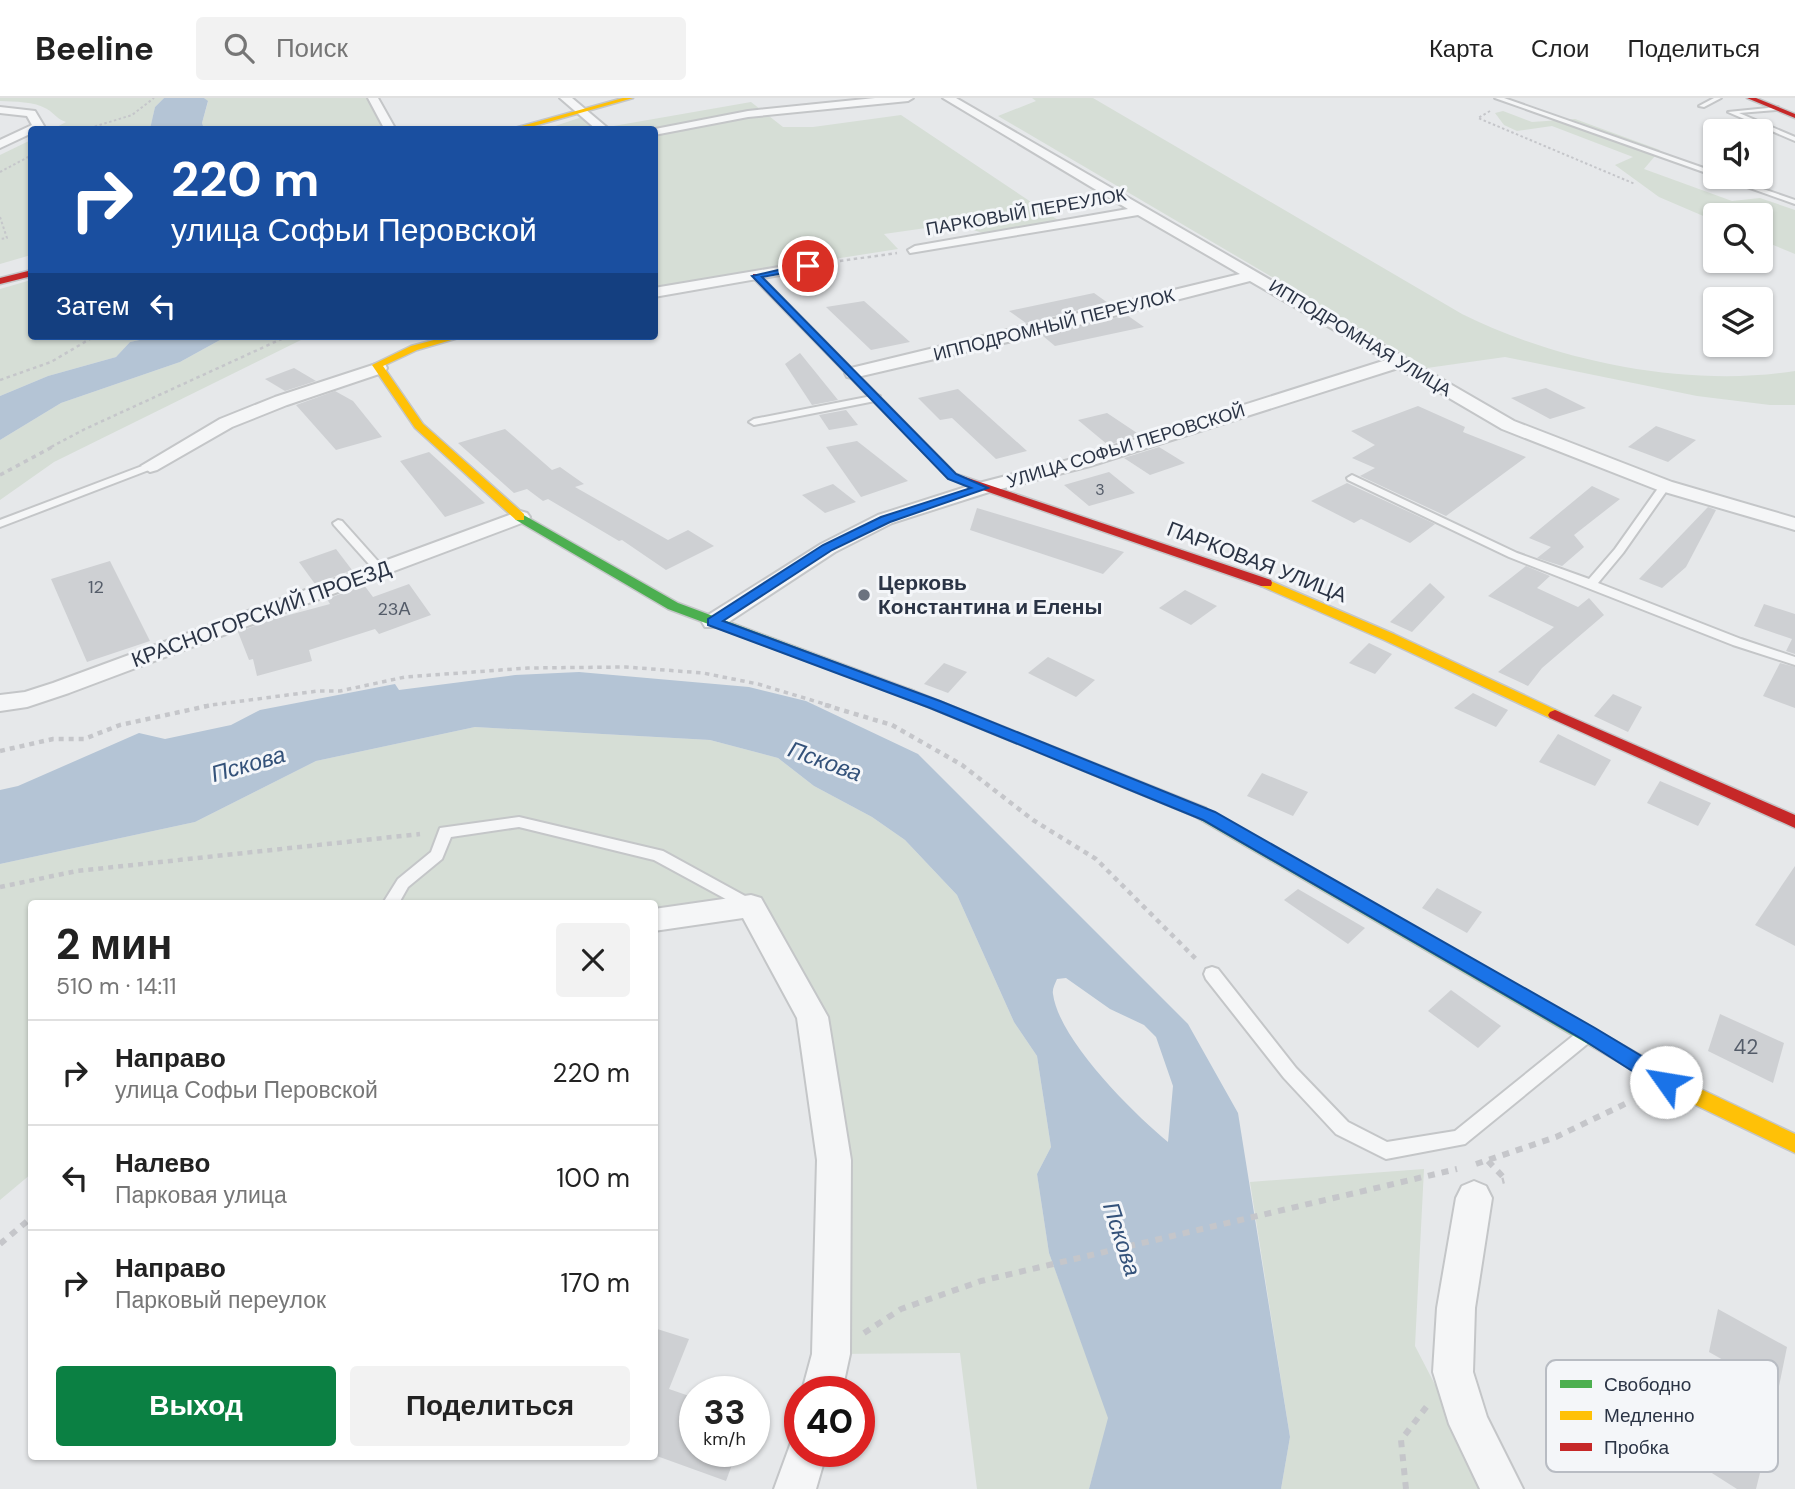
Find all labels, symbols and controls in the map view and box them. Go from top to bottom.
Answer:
search box [196,17,686,80]
text: Beeline [35,27,154,70]
icon: search [220,29,258,67]
text: Поиск [276,31,348,65]
text: Карта [1429,33,1493,64]
text: Слои [1531,33,1589,64]
text: Поделиться [1627,33,1760,64]
map controls [1703,119,1773,357]
button: sound [1703,119,1773,189]
text: 220 m [171,147,319,211]
icon: right [56,154,147,245]
street label: ПАРКОВЫЙ ПЕРЕУЛОК [924,182,1129,241]
button: search [1703,203,1773,273]
text: улица Софьи Перовской [171,209,537,251]
pin [778,236,838,296]
icon: arrive [789,247,827,285]
street label: ИППОДРОМНАЯ УЛИЦА [1264,274,1456,402]
street label: ИППОДРОМНЫЙ ПЕРЕУЛОК [931,283,1178,367]
icon: left [144,287,182,325]
button: layers [1703,287,1773,357]
text: Затем [56,289,130,323]
street label: УЛИЦА СОФЬИ ПЕРОВСКОЙ [1004,398,1248,494]
house number: 3 [1095,479,1105,500]
street label: ПАРКОВАЯ УЛИЦА [1163,515,1351,609]
street label: КРАСНОГОРСКИЙ ПРОЕЗД [127,554,395,674]
place label: Церковь Константина и Елены [878,569,1102,621]
house number: 12 [88,575,104,599]
marker: Церковь Константина и Елены [856,587,872,603]
house number: 23А [377,597,411,621]
water label: Пскова [784,734,866,788]
water label: Пскова [207,739,289,789]
text: 2 мин [56,917,172,972]
button: close [556,923,630,997]
text: 510 m · 14:11 [56,971,176,1001]
house number: 42 [1734,1033,1758,1061]
text: Направо [115,1041,226,1075]
position arrow [1629,1045,1703,1119]
icon: right [56,1054,94,1092]
text: 220 m [552,1056,630,1090]
text: улица Софьи Перовской [115,1075,378,1105]
text: Налево [115,1146,210,1180]
icon: left [56,1159,94,1197]
text: 100 m [556,1161,630,1195]
text: Парковая улица [115,1180,287,1210]
water label: Пскова [1096,1198,1148,1280]
text: Направо [115,1251,226,1285]
icon: right [56,1264,94,1302]
text: 170 m [561,1266,630,1300]
text: Парковый переулок [115,1285,326,1315]
legend [1546,1360,1778,1472]
button: Выход [56,1366,336,1446]
button: Поделиться [350,1366,630,1446]
text: Свободно [1604,1372,1691,1397]
speed limit sign: 40 [784,1376,875,1467]
text: 33 [703,1389,746,1435]
text: Медленно [1604,1403,1694,1428]
text: km/h [703,1427,746,1451]
text: Пробка [1604,1435,1669,1460]

